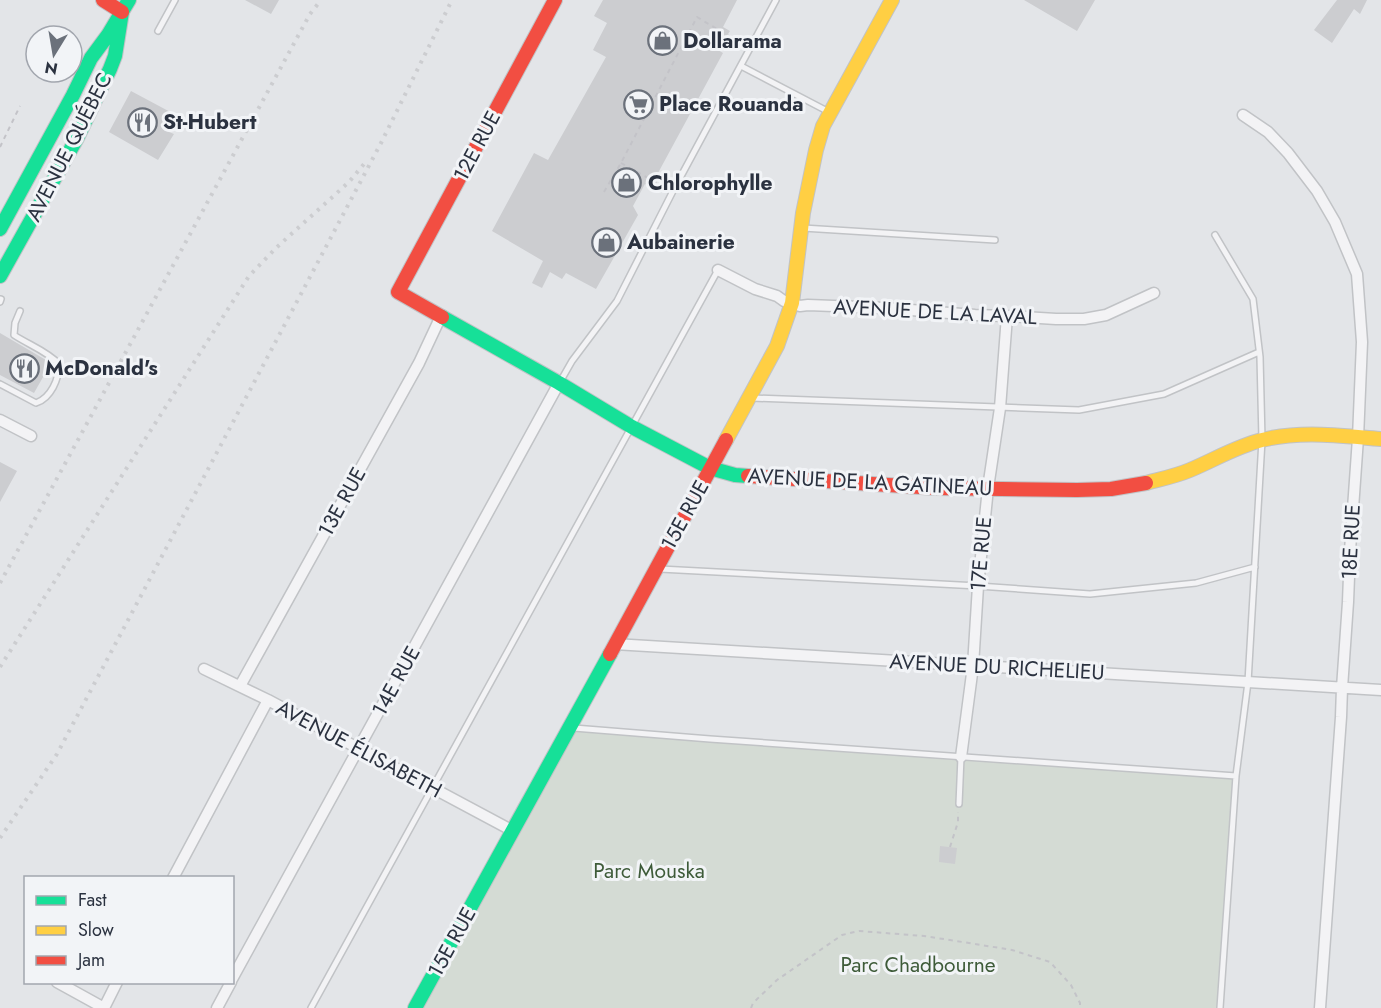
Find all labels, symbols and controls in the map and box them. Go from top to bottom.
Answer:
north arrow [24,24,84,84]
shop icon: Dollarama [646,25,678,57]
place label: Dollarama [683,26,782,56]
street label: AVENUE QUÉBEC [21,68,117,226]
supermarket icon: Place Rouanda [622,88,654,120]
place label: Place Rouanda [659,89,804,119]
restaurant icon: St-Hubert [126,106,158,138]
street label: 12E RUE [446,106,508,186]
place label: St-Hubert [163,107,257,137]
shop icon: Chlorophylle [611,167,643,199]
place label: Chlorophylle [648,168,773,198]
shop icon: Aubainerie [590,226,622,258]
place label: Aubainerie [626,227,735,257]
street label: AVENUE DE LA LAVAL [832,292,1038,332]
restaurant icon: McDonald's [8,352,40,384]
place label: McDonald's [45,353,158,383]
street label: AVENUE DE LA GATINEAU [747,461,993,503]
street label: 13E RUE [311,462,373,542]
street label: 15E RUE [654,475,716,555]
street label: 18E RUE [1334,504,1368,580]
street label: 17E RUE [963,515,999,593]
street label: 14E RUE [364,640,428,722]
street label: AVENUE DU RICHELIEU [889,646,1105,688]
street label: AVENUE ÉLISABETH [271,693,447,805]
park label: Parc Mouska [593,856,705,886]
legend [24,876,234,984]
text: Fast [78,887,107,913]
street label: 15E RUE [421,902,483,982]
text: Slow [78,917,115,943]
text: Jam [76,947,105,973]
park label: Parc Chadbourne [840,950,996,980]

